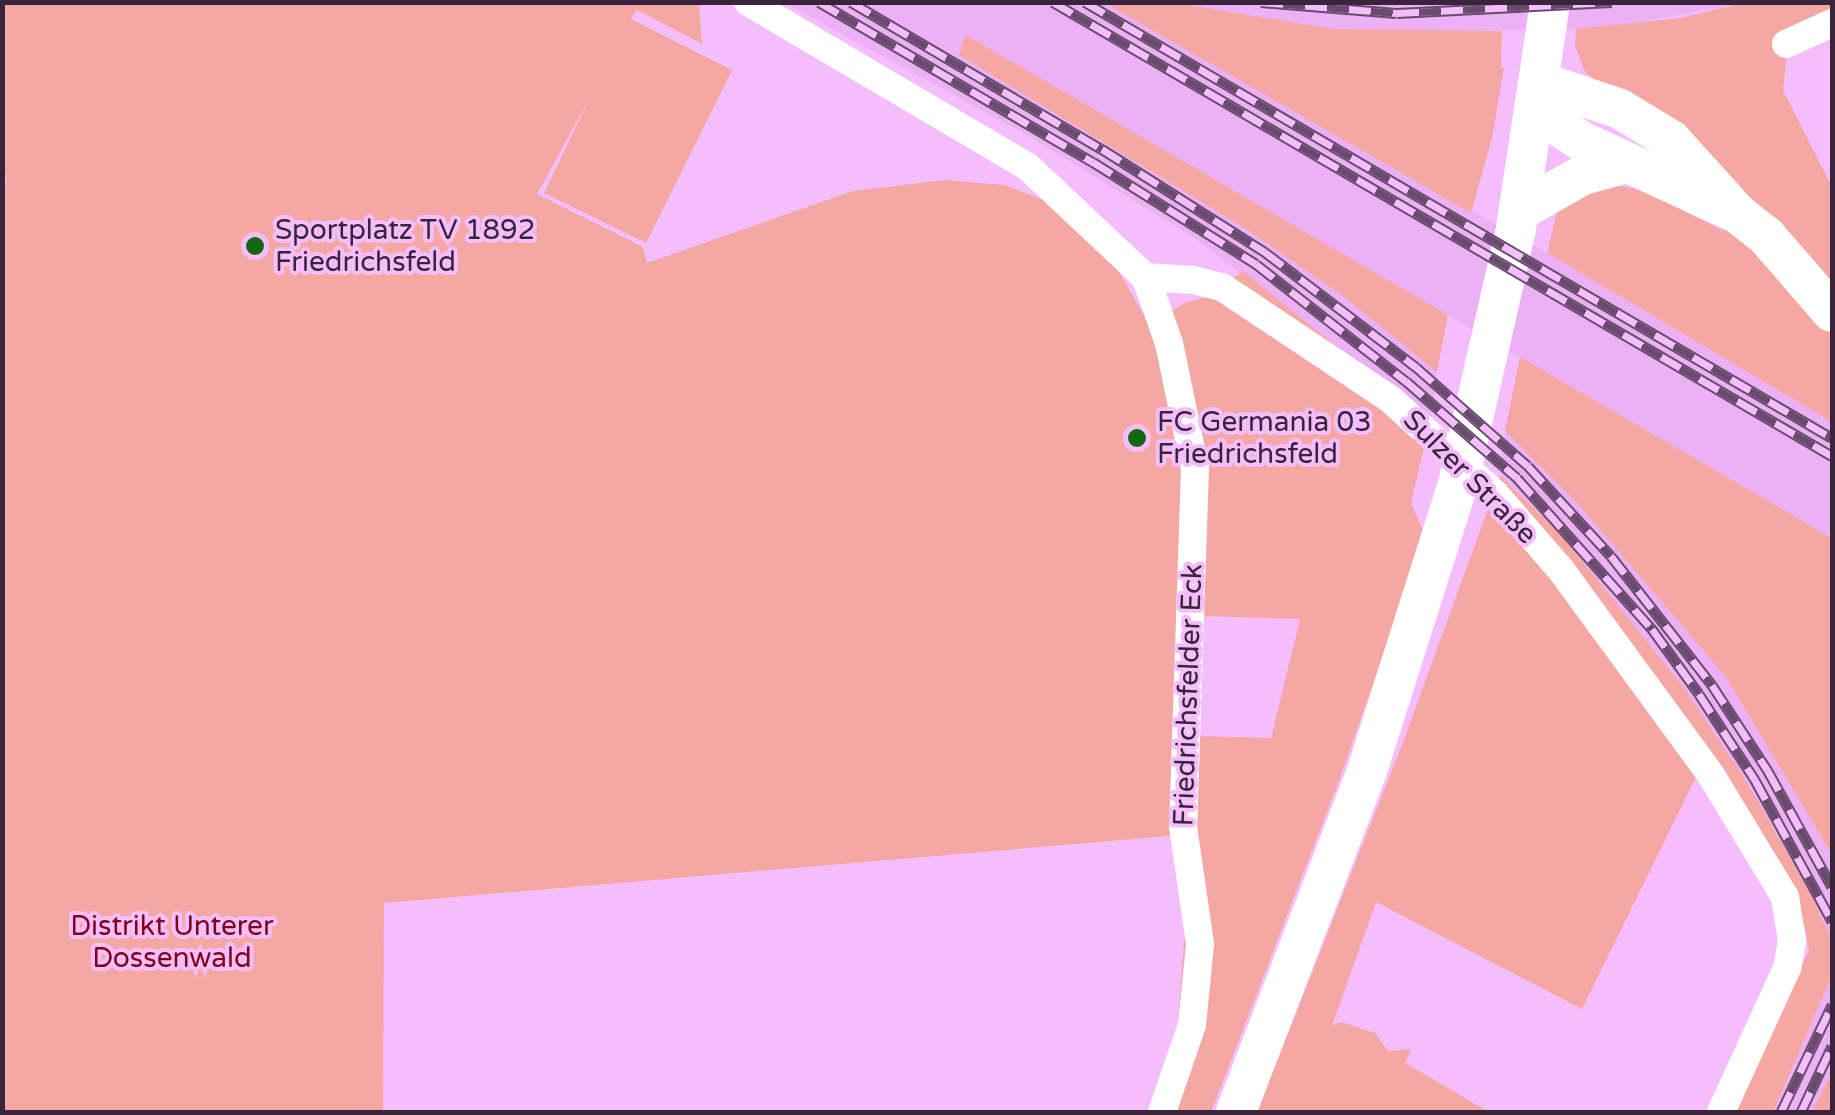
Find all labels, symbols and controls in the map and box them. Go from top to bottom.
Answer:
place label: Sportplatz TV 1892 Friedrichsfeld [275,213,535,279]
marker: Sportplatz TV 1892 Friedrichsfeld [244,235,266,257]
street label: Sulzer Straße [1396,403,1544,551]
place label: FC Germania 03 Friedrichsfeld [1157,405,1372,471]
marker: FC Germania 03 Friedrichsfeld [1126,427,1148,449]
street label: Friedrichsfelder Eck [1167,563,1209,827]
park label: Distrikt Unterer Dossenwald [70,909,274,975]

